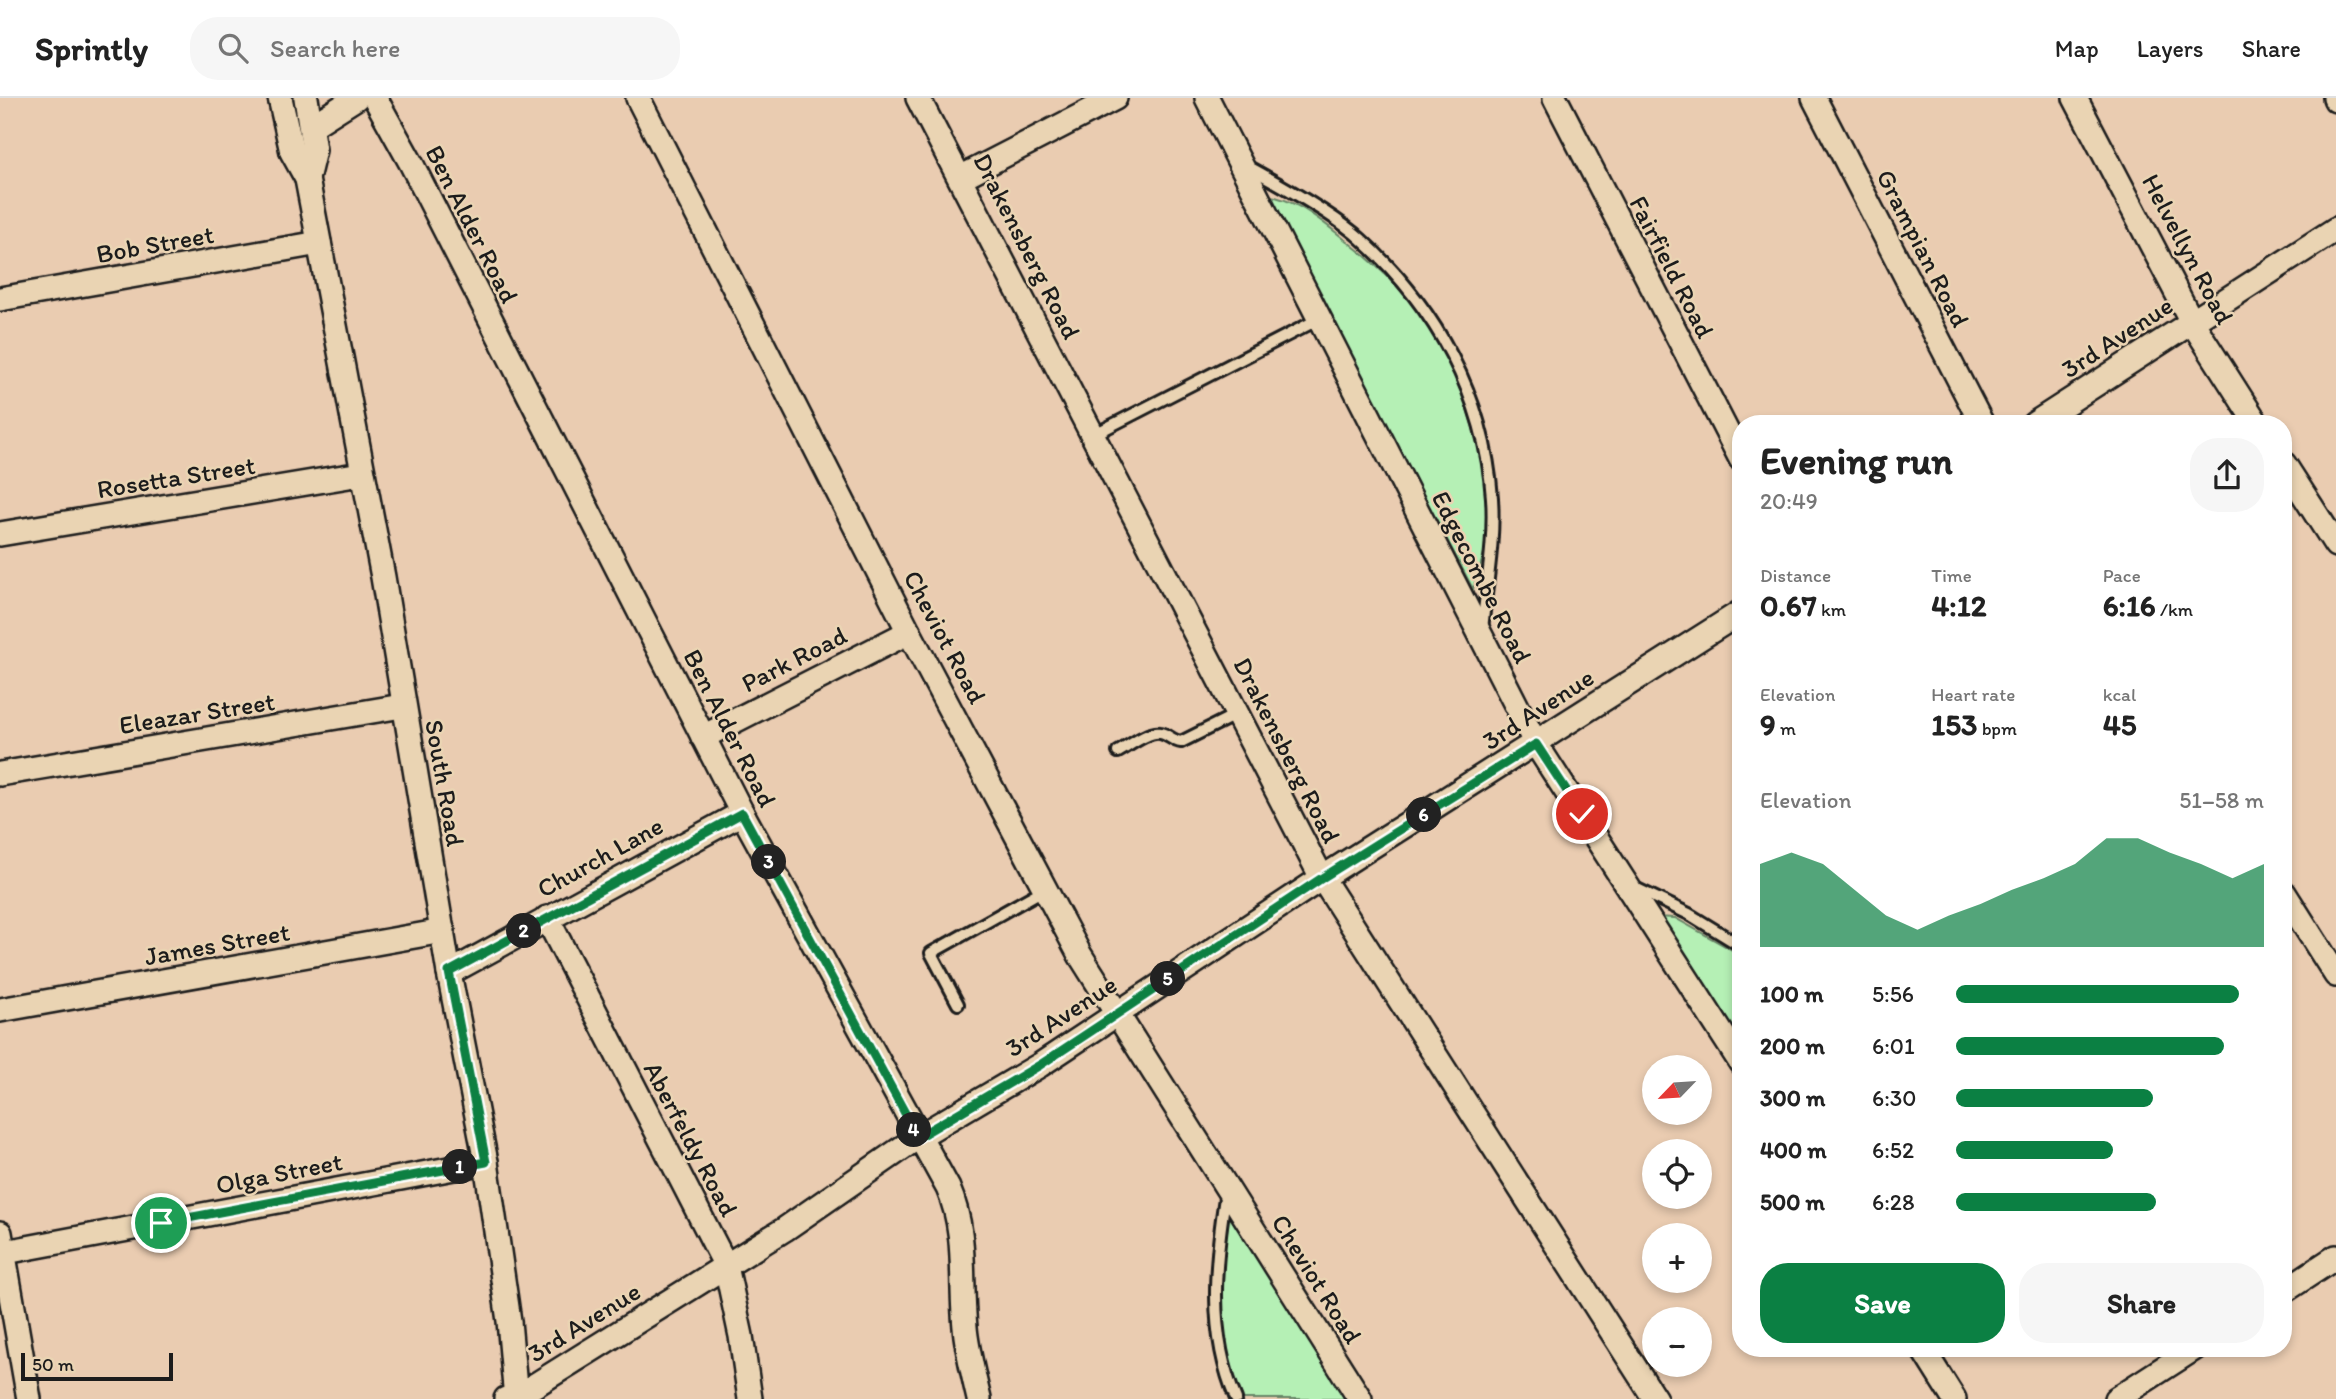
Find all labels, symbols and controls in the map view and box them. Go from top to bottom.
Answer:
search box [190,17,680,80]
text: Sprintly [35,29,148,68]
icon: search [214,29,252,67]
text: Search here [270,32,400,64]
text: Map [2055,34,2099,63]
text: Layers [2137,34,2204,63]
text: Share [2242,34,2301,63]
street label: Ben Alder Road [419,140,526,308]
street label: Drakensberg Road [966,148,1088,344]
street label: Grampian Road [1870,164,1977,332]
street label: Helvellyn Road [2135,168,2241,330]
street label: Fairfield Road [1622,191,1722,344]
street label: Bob Street [94,218,216,270]
street label: 3rd Avenue [2055,289,2179,385]
text: Evening run [1760,438,1953,484]
button: share [2190,438,2264,512]
street label: Rosetta Street [95,449,258,505]
street label: Edgecombe Road [1425,485,1539,669]
text: 20:49 [1760,487,1818,515]
text: Distance [1760,564,1831,587]
text: Time [1931,564,1972,587]
text: Pace [2103,564,2141,587]
street label: Cheviot Road [896,565,994,710]
text: 0.67 [1760,587,1817,624]
text: 4:12 [1931,587,1986,624]
text: 6:16 [2103,587,2156,624]
text: km [1817,598,1846,621]
text: /km [2156,598,2193,621]
street label: Park Road [736,619,852,699]
street label: Ben Alder Road [677,644,784,812]
street label: Drakensberg Road [1226,652,1348,848]
street label: 3rd Avenue [1476,661,1600,757]
text: Elevation [1760,683,1836,706]
text: Heart rate [1931,683,2015,706]
text: kcal [2103,683,2136,706]
street label: Eleazar Street [117,685,277,741]
text: 9 [1760,706,1776,743]
text: 153 [1931,706,1977,743]
text: 45 [2103,706,2136,743]
street label: South Road [418,717,472,849]
text: m [1776,717,1796,740]
text: bpm [1977,717,2017,740]
pin [1552,784,1612,844]
text: Elevation [1760,786,1851,814]
text: 51–58 m [2179,786,2264,814]
icon: check [1563,795,1601,833]
pin: 6 [1406,798,1442,832]
text: 6 [1418,803,1429,826]
street label: Church Lane [531,809,669,905]
pin: 3 [752,844,786,880]
text: 3 [763,850,774,873]
pin: 2 [506,914,542,948]
street label: James Street [142,915,292,972]
text: 2 [519,919,529,942]
pin: 5 [1150,962,1186,996]
text: 5 [1163,967,1172,990]
street label: 3rd Avenue [999,968,1123,1064]
text: 100 m [1760,980,1824,1008]
text: 5:56 [1872,980,1914,1008]
text: 200 m [1760,1032,1825,1060]
text: 6:01 [1872,1032,1915,1060]
north arrow [1642,1055,1712,1125]
map controls [1642,1055,1712,1377]
street label: Aberfeldy Road [637,1056,746,1222]
text: 300 m [1760,1084,1825,1112]
text: 6:30 [1872,1084,1917,1112]
pin: 4 [897,1112,932,1148]
text: 4 [908,1118,919,1141]
text: 400 m [1760,1136,1827,1164]
text: 6:52 [1872,1136,1914,1164]
button: locate [1642,1139,1712,1209]
street label: Olga Street [213,1145,345,1201]
pin: 1 [442,1150,477,1184]
text: 1 [455,1155,464,1178]
text: 500 m [1760,1188,1825,1216]
text: 6:28 [1872,1188,1915,1216]
pin [131,1193,191,1253]
icon: arrive [142,1204,180,1242]
street label: Cheviot Road [1265,1208,1370,1350]
button: + [1642,1223,1712,1293]
button: Save [1760,1263,2005,1343]
button: Share [2019,1263,2264,1343]
street label: 3rd Avenue [522,1275,646,1369]
button: − [1642,1307,1712,1377]
scale bar [21,1350,173,1382]
text: 50 m [32,1353,74,1376]

